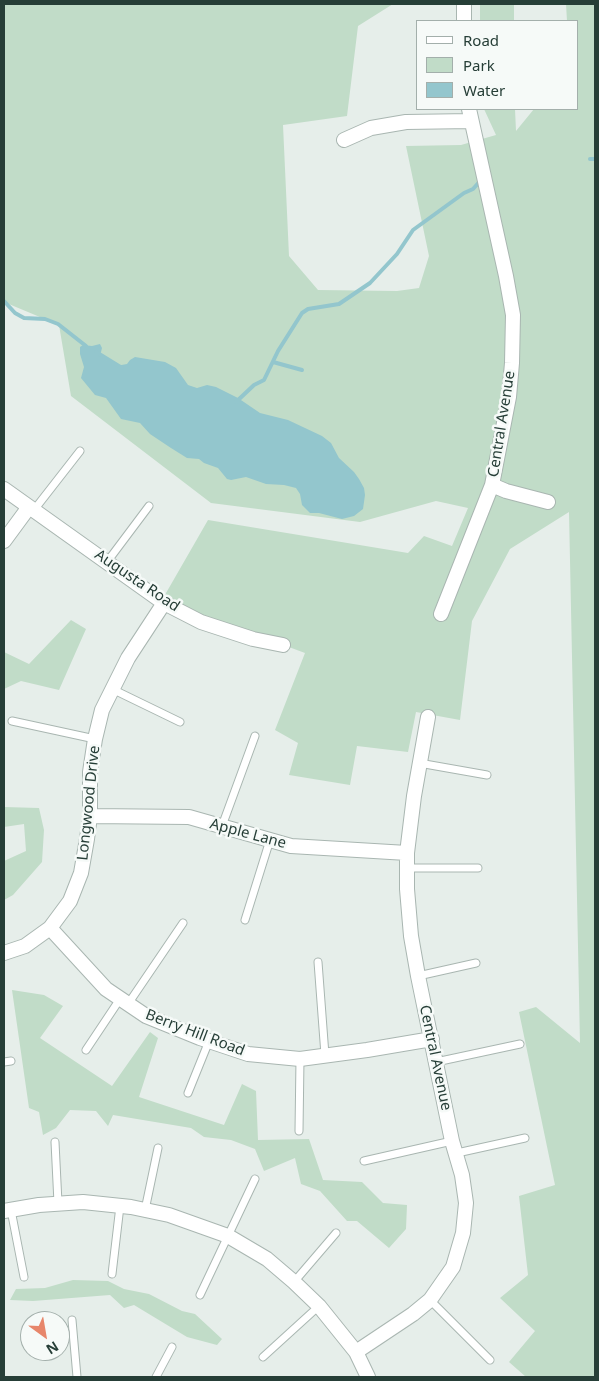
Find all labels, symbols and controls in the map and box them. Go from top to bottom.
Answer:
legend [416,20,579,110]
text: Road [463,30,499,50]
text: Park [463,55,495,75]
text: Water [463,80,505,100]
street label: Central Avenue [485,370,519,478]
street label: Augusta Road [91,546,183,616]
street label: Longwood Drive [74,745,104,861]
street label: Apple Lane [208,815,288,853]
street label: Central Avenue [415,1004,455,1112]
street label: Berry Hill Road [143,1006,247,1060]
north arrow [20,1311,70,1361]
text: N [43,1337,63,1359]

